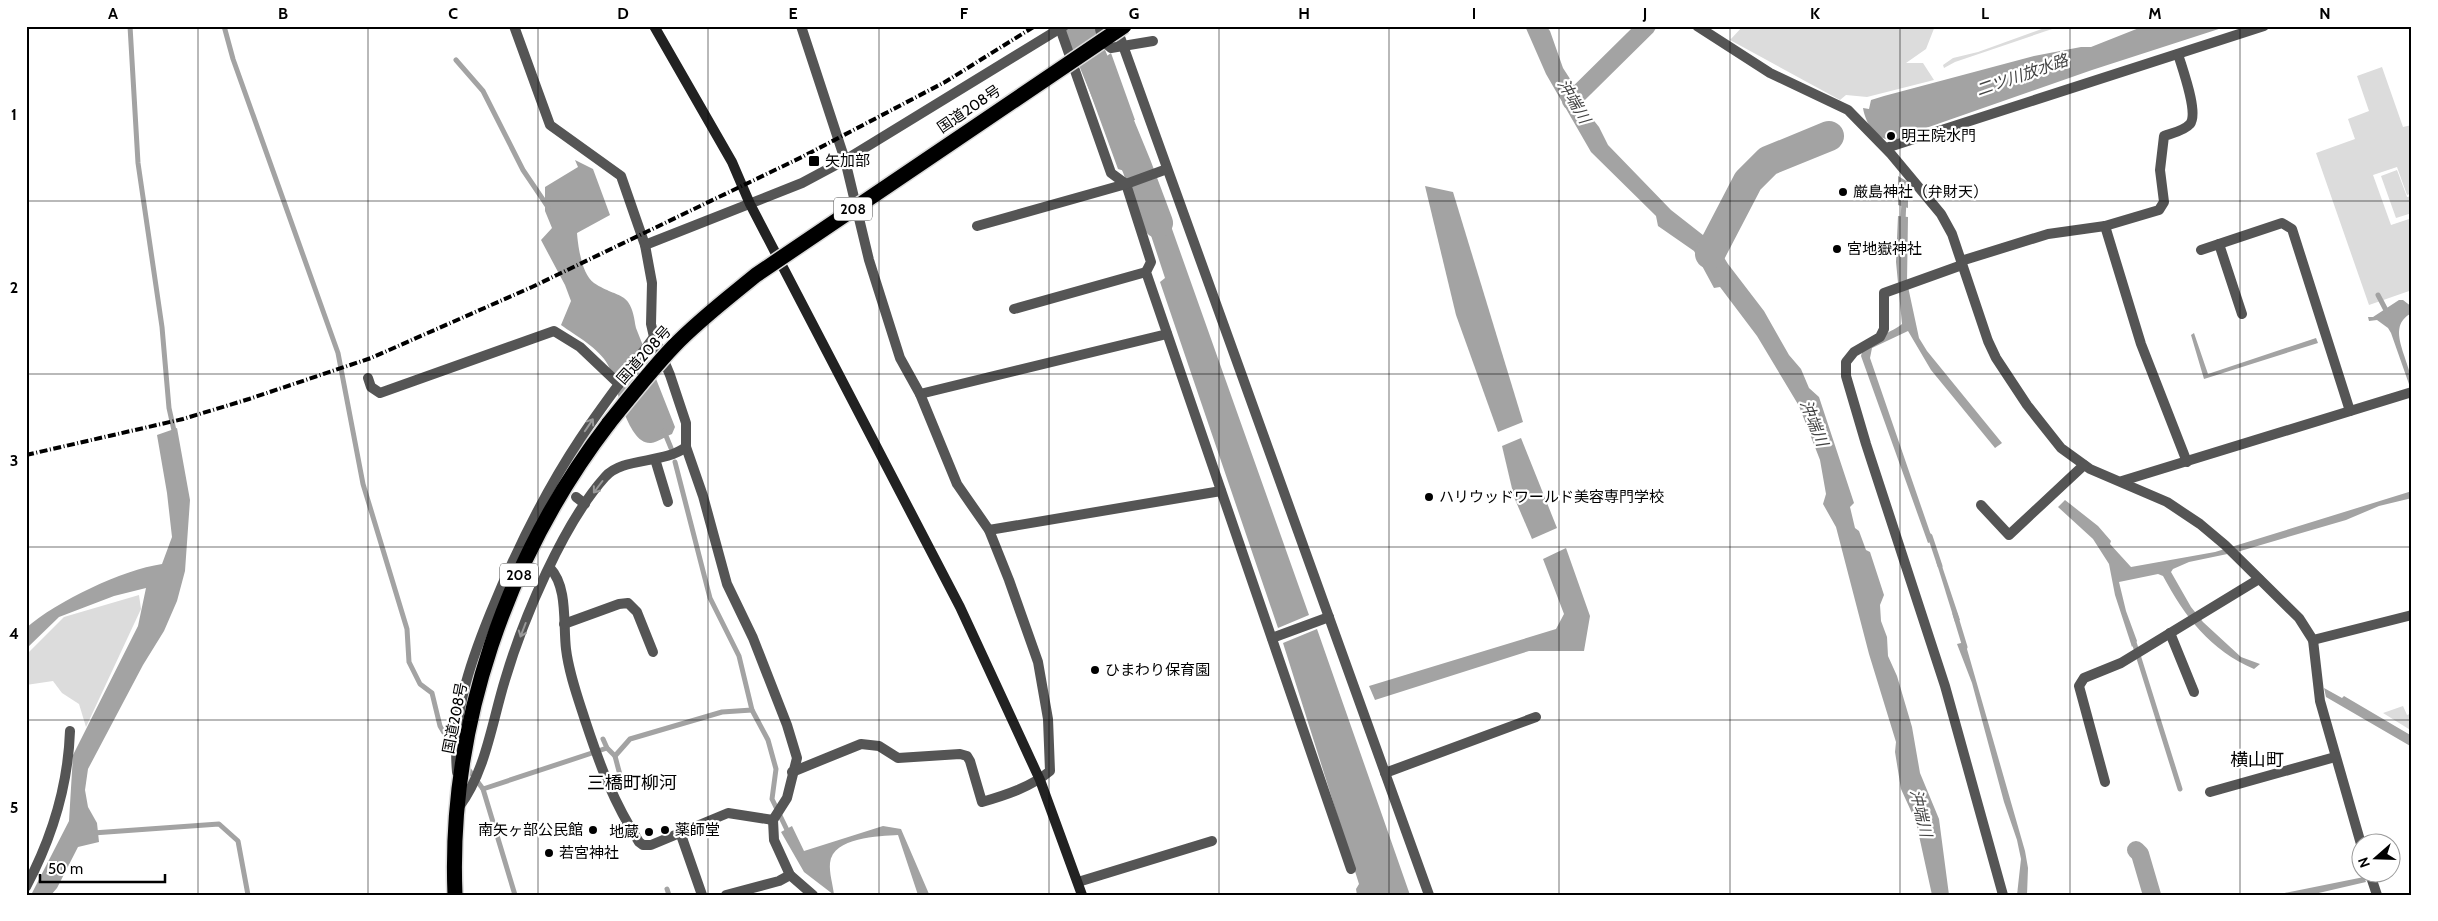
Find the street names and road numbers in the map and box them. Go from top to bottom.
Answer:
street label: 国道208号 [934,81,1004,137]
road number: 208 [834,198,872,220]
street label: 国道208号 [613,322,675,388]
road number: 208 [500,564,538,586]
street label: 国道208号 [439,681,471,755]

